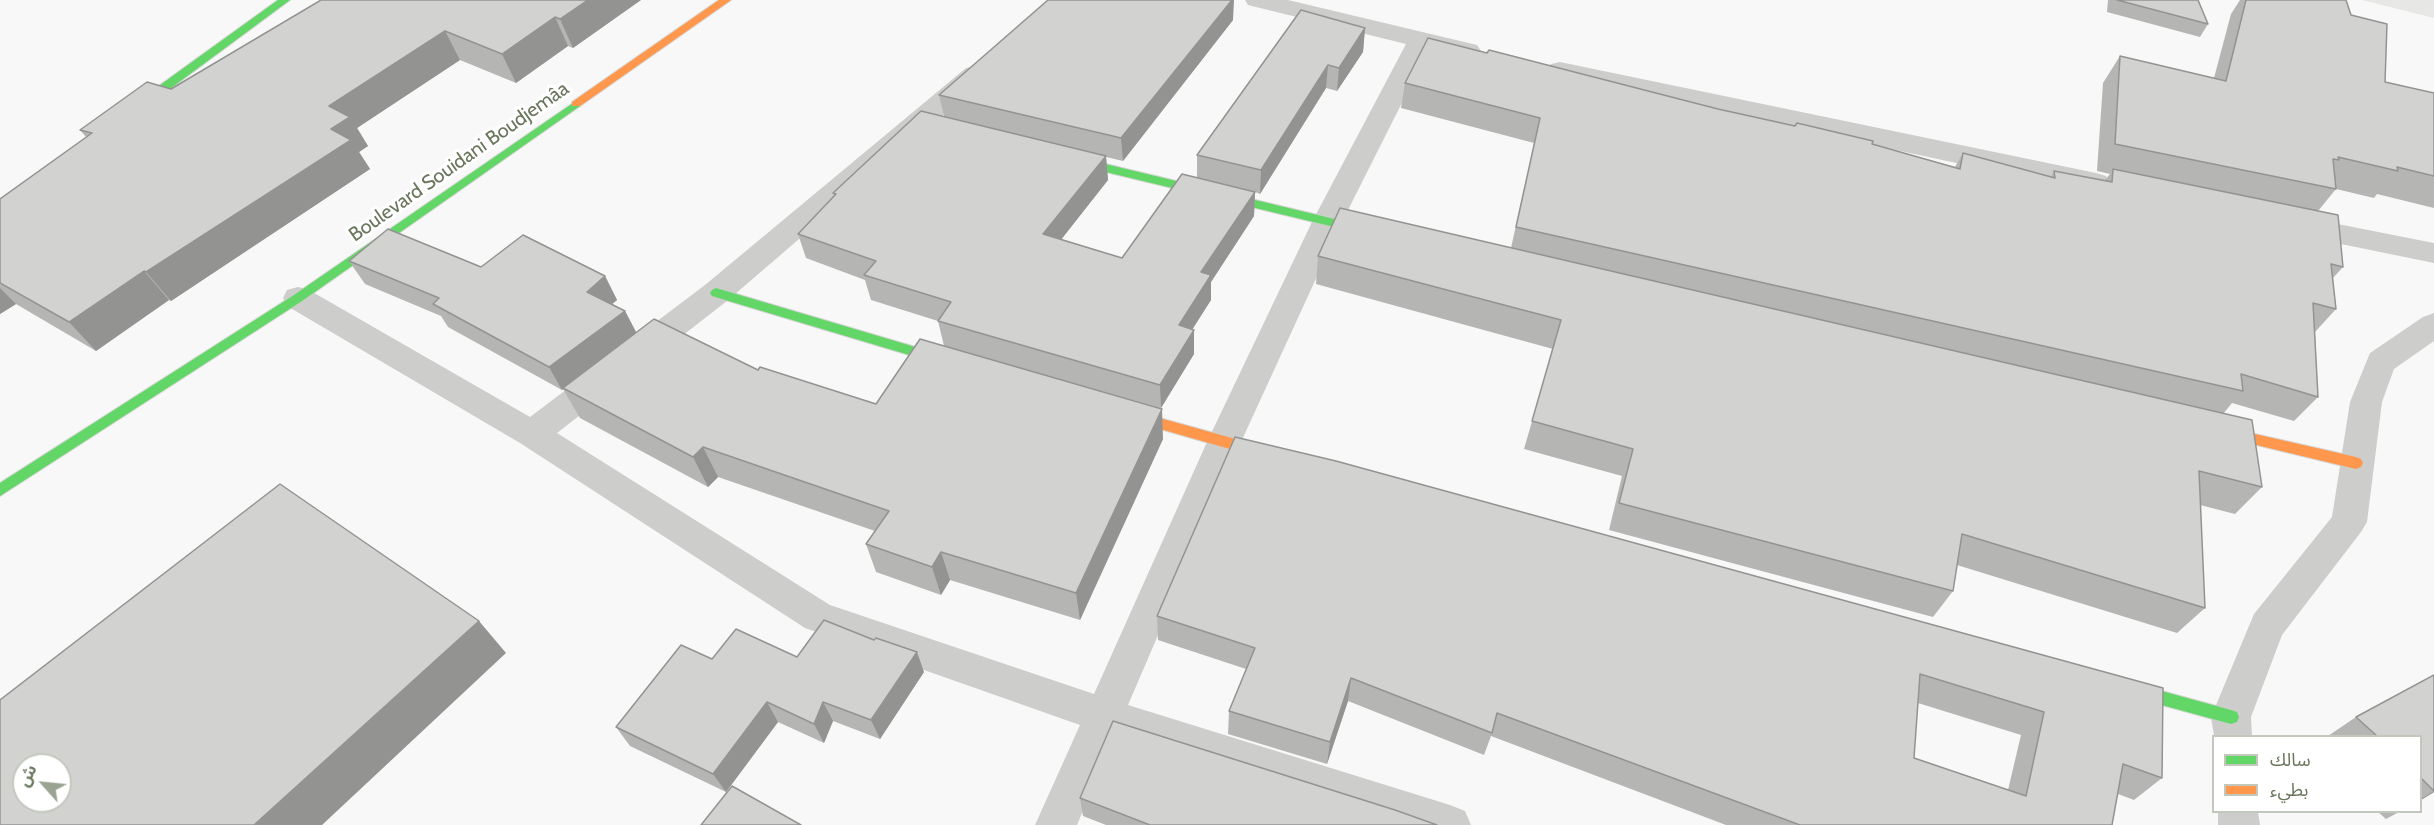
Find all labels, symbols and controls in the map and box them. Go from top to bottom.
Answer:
street label: Boulevard Souidani Boudjemâa [344,77,574,247]
legend [2212,735,2422,813]
text: سالك [2270,749,2311,771]
north arrow [12,753,72,813]
text: ش [14,761,41,790]
text: بطيء [2270,779,2308,801]

